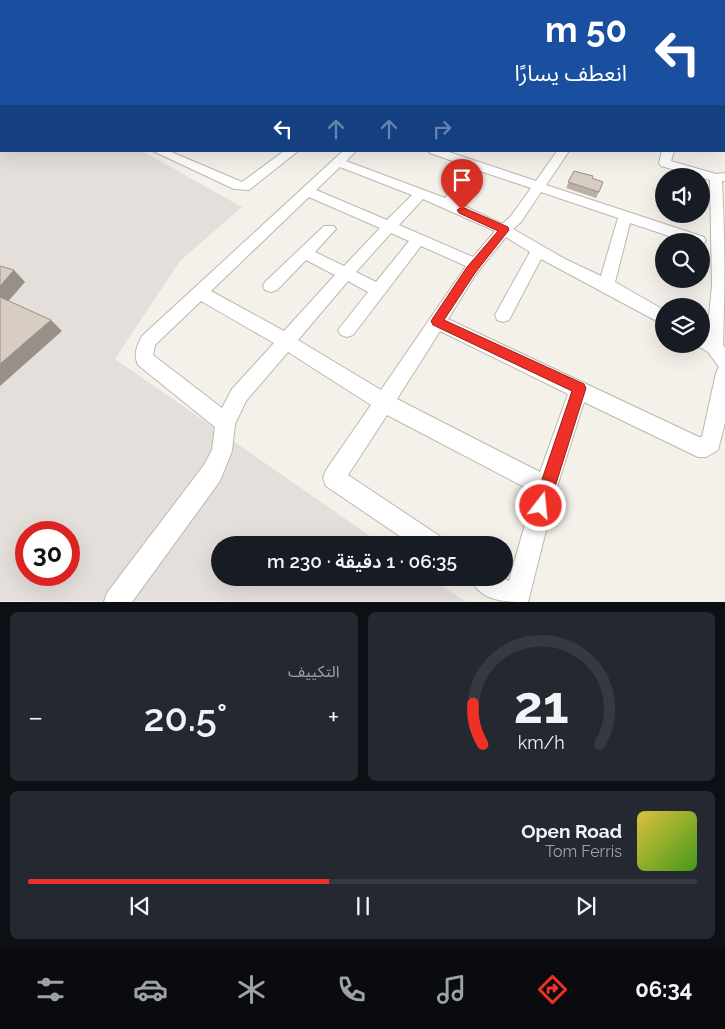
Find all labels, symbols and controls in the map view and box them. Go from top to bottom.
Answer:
text: 50 m [545,9,627,50]
icon: left [645,20,710,85]
text: انعطف يسارًا [515,60,627,86]
icon: left [269,115,297,143]
icon: ahead [322,115,350,143]
icon: ahead [375,115,403,143]
icon: right [428,115,456,143]
pin [441,159,483,210]
icon: arrive [448,166,476,194]
map controls [655,168,710,353]
button: sound [655,168,710,223]
button: search [655,233,710,288]
button: layers [655,298,710,353]
position arrow [514,479,566,531]
speed limit sign: 30 [15,521,80,586]
text: 06:35 · 1 دقيقة · 230 m [267,550,457,572]
text: التكييف [288,662,340,681]
text: 21 [514,674,569,735]
text: 20.5° [144,695,227,740]
text: − [28,701,43,734]
text: + [328,701,339,734]
text: km/h [518,732,565,753]
text: Open Road [521,820,622,842]
text: Tom Ferris [545,842,622,861]
icon: previous [126,892,154,920]
icon: pause [349,892,377,920]
icon: next [572,892,600,920]
icon: filters [33,972,68,1007]
icon: car [133,972,168,1007]
icon: climate [234,972,269,1007]
icon: phone [334,972,369,1007]
icon: music [434,972,469,1007]
icon: directions [535,972,570,1007]
text: 06:34 [635,976,692,1002]

